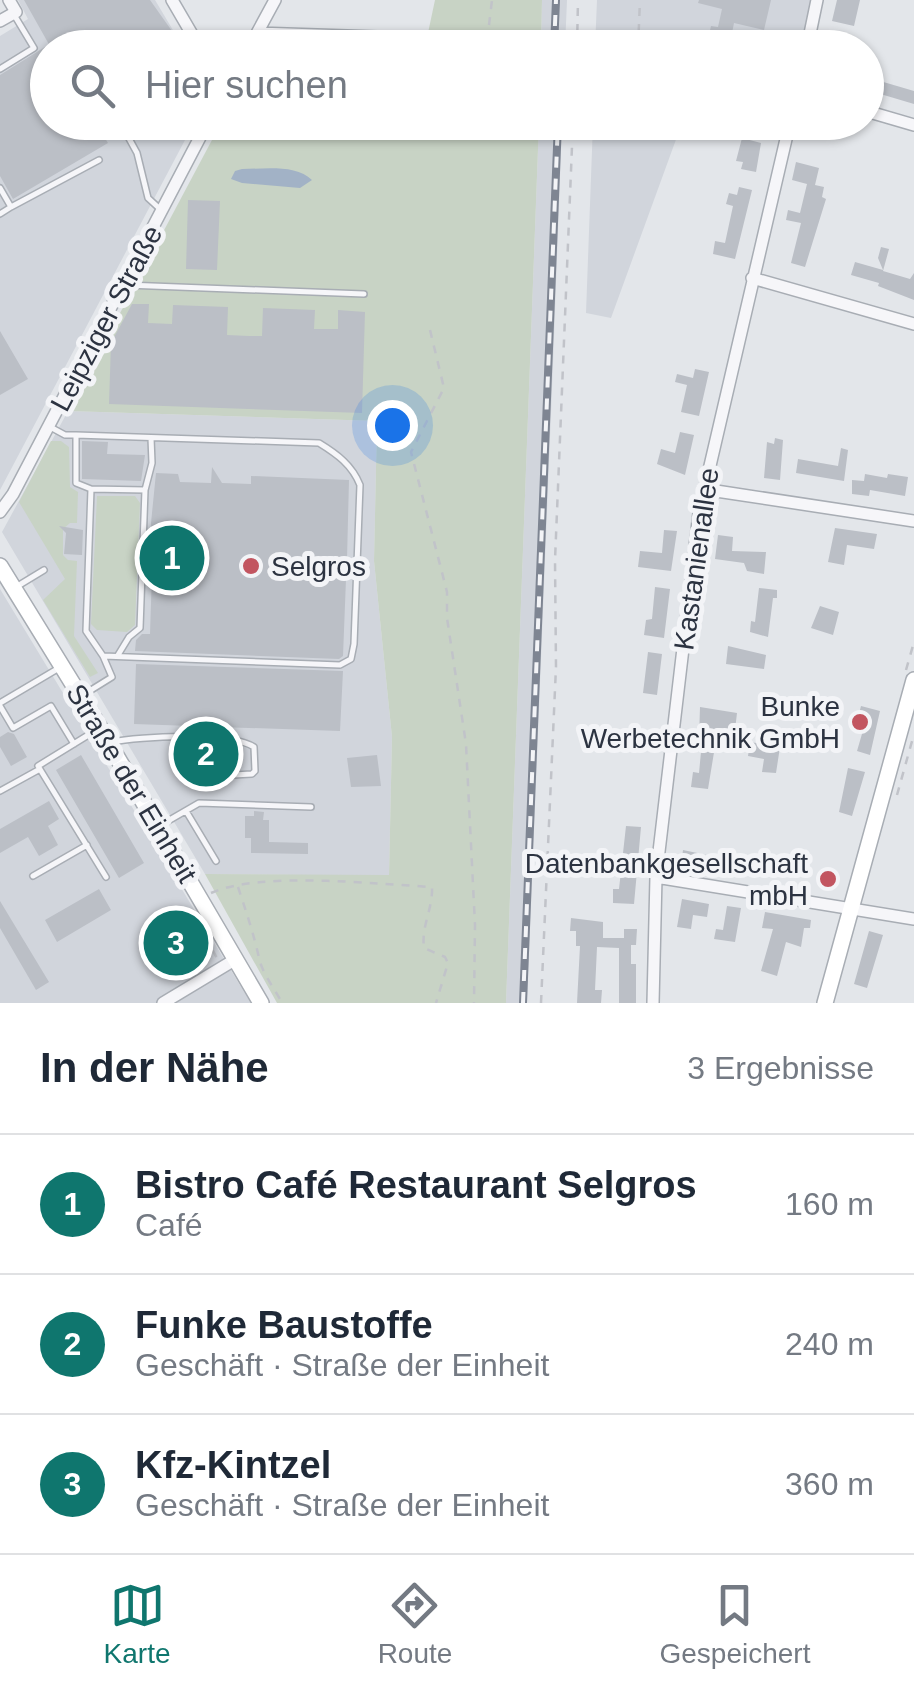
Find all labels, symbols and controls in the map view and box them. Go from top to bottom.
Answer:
search box [30,30,884,140]
icon: search [65,58,120,113]
text: Hier suchen [145,64,348,106]
street label: Leipziger Straße [45,220,168,416]
your location [367,400,418,451]
street label: Kastanienallee [668,466,725,652]
pin: 1 [140,520,204,596]
place label: Selgros [271,551,366,582]
marker: Selgros [240,555,262,577]
street label: Straße der Einheit [60,679,203,888]
place label: Bunke Werbetechnik GmbH [581,691,840,754]
marker: Bunke Werbetechnik GmbH [849,711,871,733]
pin: 2 [174,716,238,792]
place label: Datenbankgesellschaft mbH [525,848,808,911]
marker: Datenbankgesellschaft mbH [817,868,839,890]
pin: 3 [144,906,208,980]
text: In der Nähe [40,1044,269,1091]
text: 3 Ergebnisse [687,1050,874,1086]
text: Bistro Café Restaurant Selgros [135,1164,697,1206]
text: 1 [64,1186,81,1222]
text: 160 m [785,1186,874,1222]
text: Café [135,1207,203,1243]
text: Funke Baustoffe [135,1304,433,1346]
text: 2 [64,1326,81,1362]
text: 240 m [785,1326,874,1362]
text: Geschäft · Straße der Einheit [135,1347,549,1383]
text: Kfz-Kintzel [135,1444,331,1486]
text: 3 [64,1466,81,1502]
text: 360 m [785,1466,874,1502]
text: Geschäft · Straße der Einheit [135,1487,549,1523]
tab: Karte [104,1578,171,1670]
tab: Route [378,1578,452,1670]
tab: Gespeichert [659,1578,810,1670]

